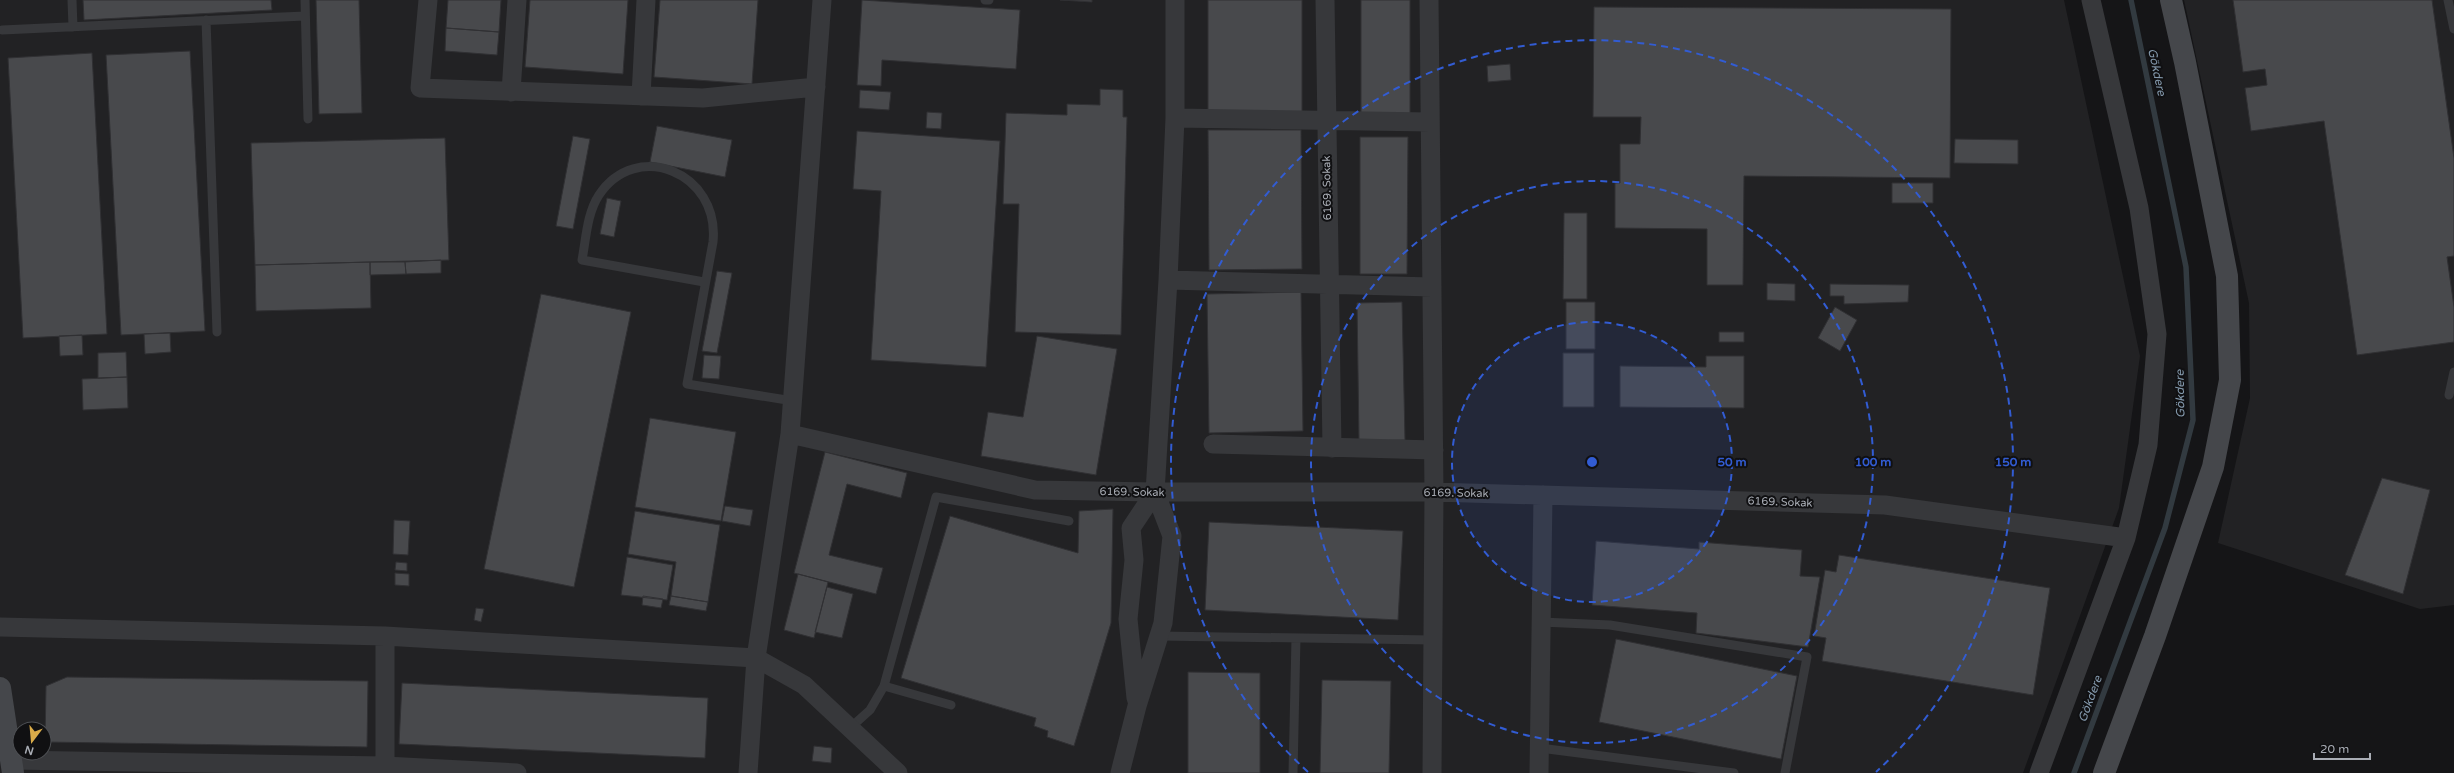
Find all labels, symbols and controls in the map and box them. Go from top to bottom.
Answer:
water label: Gökdere [2145,47,2169,98]
street label: 6169. Sokak [1320,155,1334,221]
water label: Gökdere [2173,368,2187,418]
centre of rings [1585,455,1599,469]
text: 50 m [1717,455,1747,469]
text: 100 m [1855,455,1891,469]
text: 150 m [1995,455,2031,469]
street label: 6169. Sokak [1099,485,1165,499]
street label: 6169. Sokak [1423,486,1489,500]
street label: 6169. Sokak [1747,494,1813,510]
water label: Gökdere [2075,673,2105,724]
north arrow [12,721,52,761]
scale bar [2314,735,2370,761]
text: 20 m [2320,742,2349,756]
text: N [23,743,35,758]

